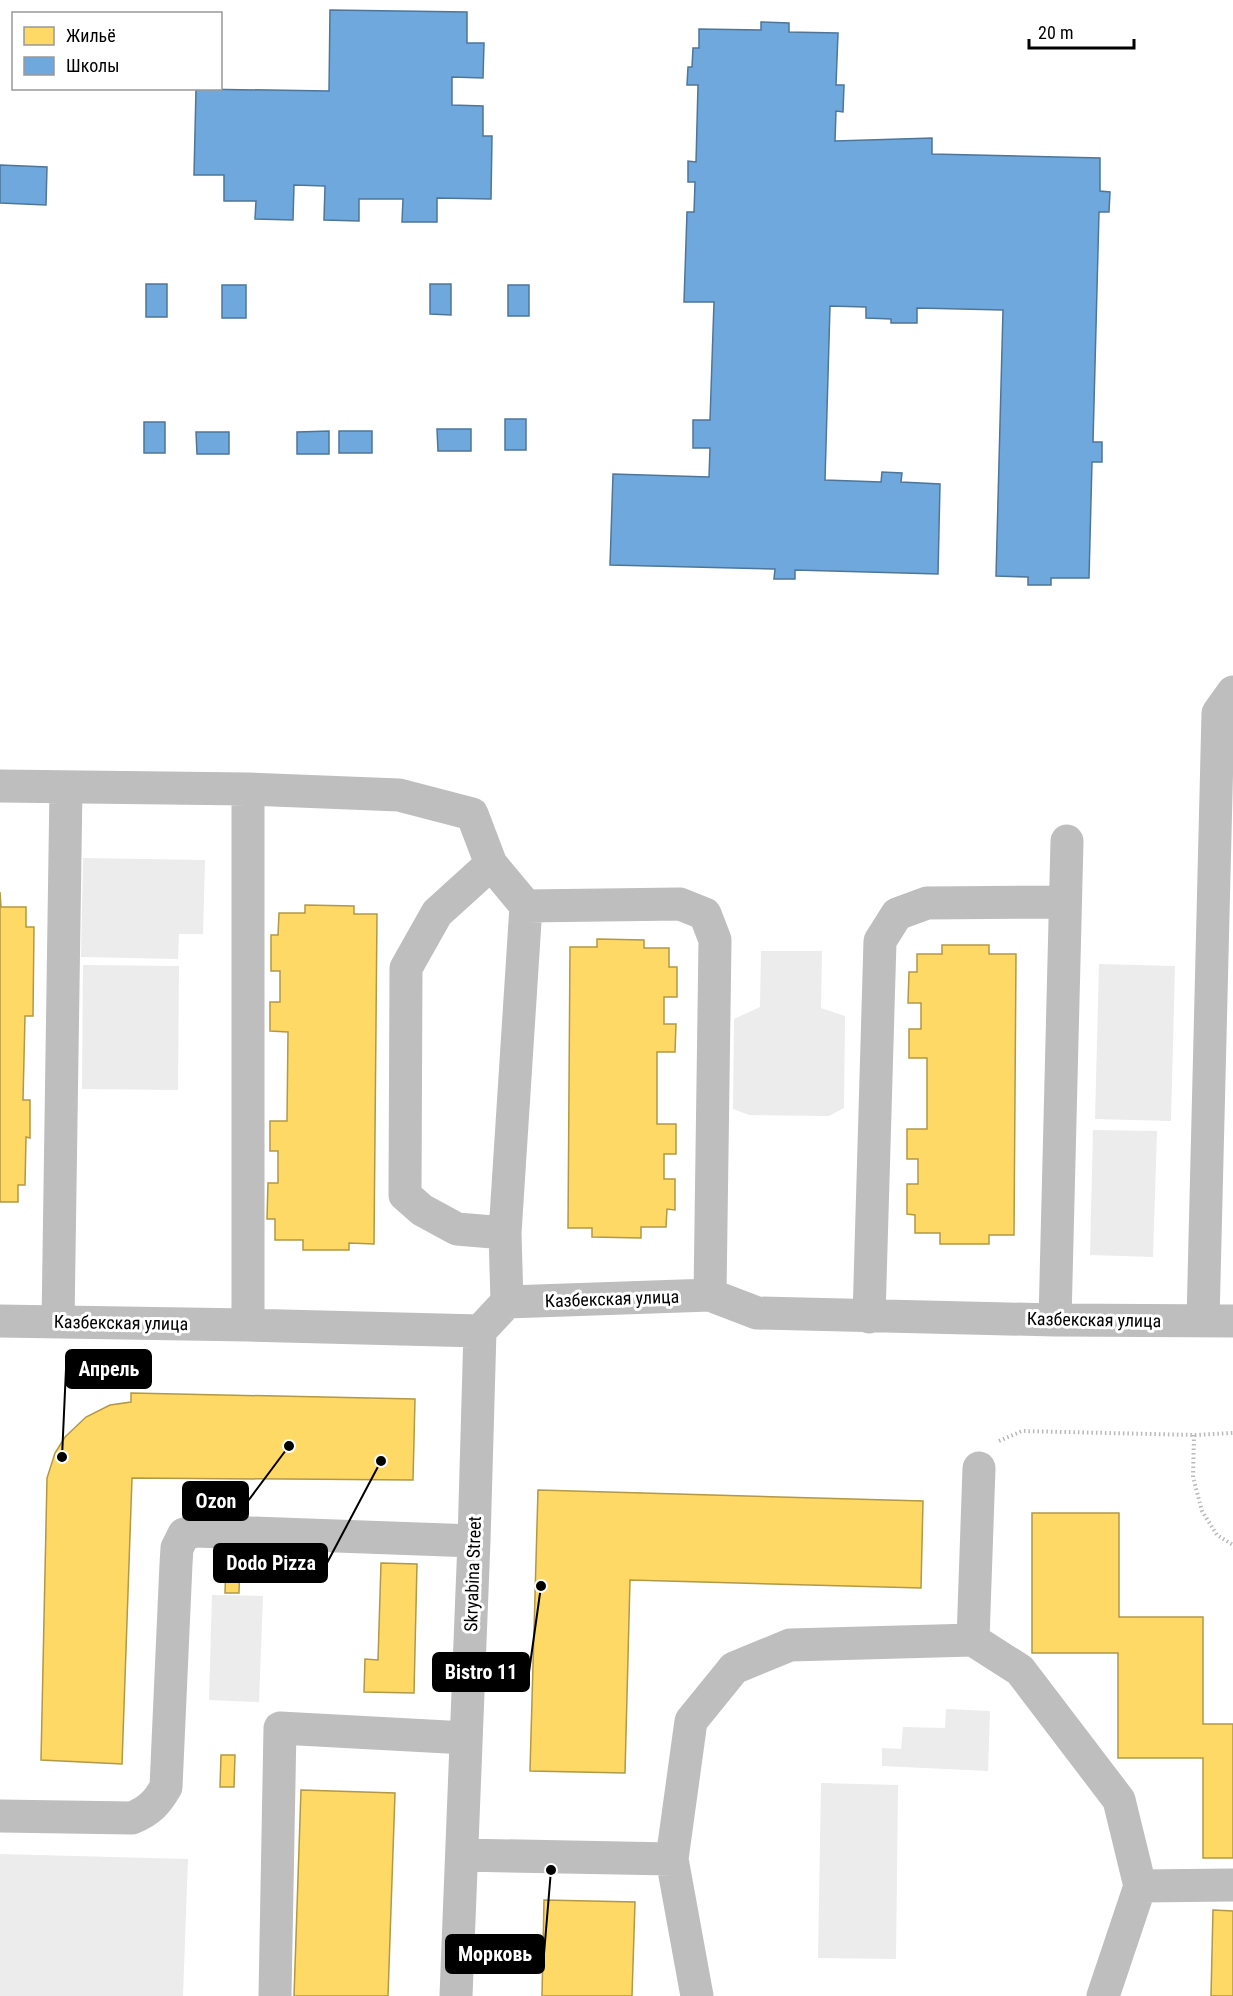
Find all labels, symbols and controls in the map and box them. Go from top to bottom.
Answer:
legend [12,12,222,90]
scale bar [1029,12,1134,50]
text: 20 m [1038,22,1073,43]
text: Жильё [66,25,116,46]
text: Школы [66,55,119,76]
street label: Казбекская улица [544,1286,680,1311]
street label: Казбекская улица [1027,1308,1161,1331]
street label: Казбекская улица [54,1311,188,1334]
callout: Апрель [66,1350,151,1388]
text: Апрель [79,1357,140,1381]
callout: Ozon [183,1482,248,1520]
text: Ozon [196,1489,236,1513]
street label: Skryabina Street [460,1516,485,1632]
callout: Dodo Pizza [214,1544,327,1582]
text: Dodo Pizza [226,1551,316,1575]
callout: Bistro 11 [433,1653,529,1691]
text: Bistro 11 [445,1660,517,1684]
callout: Морковь [446,1935,544,1973]
text: Морковь [458,1942,532,1966]

